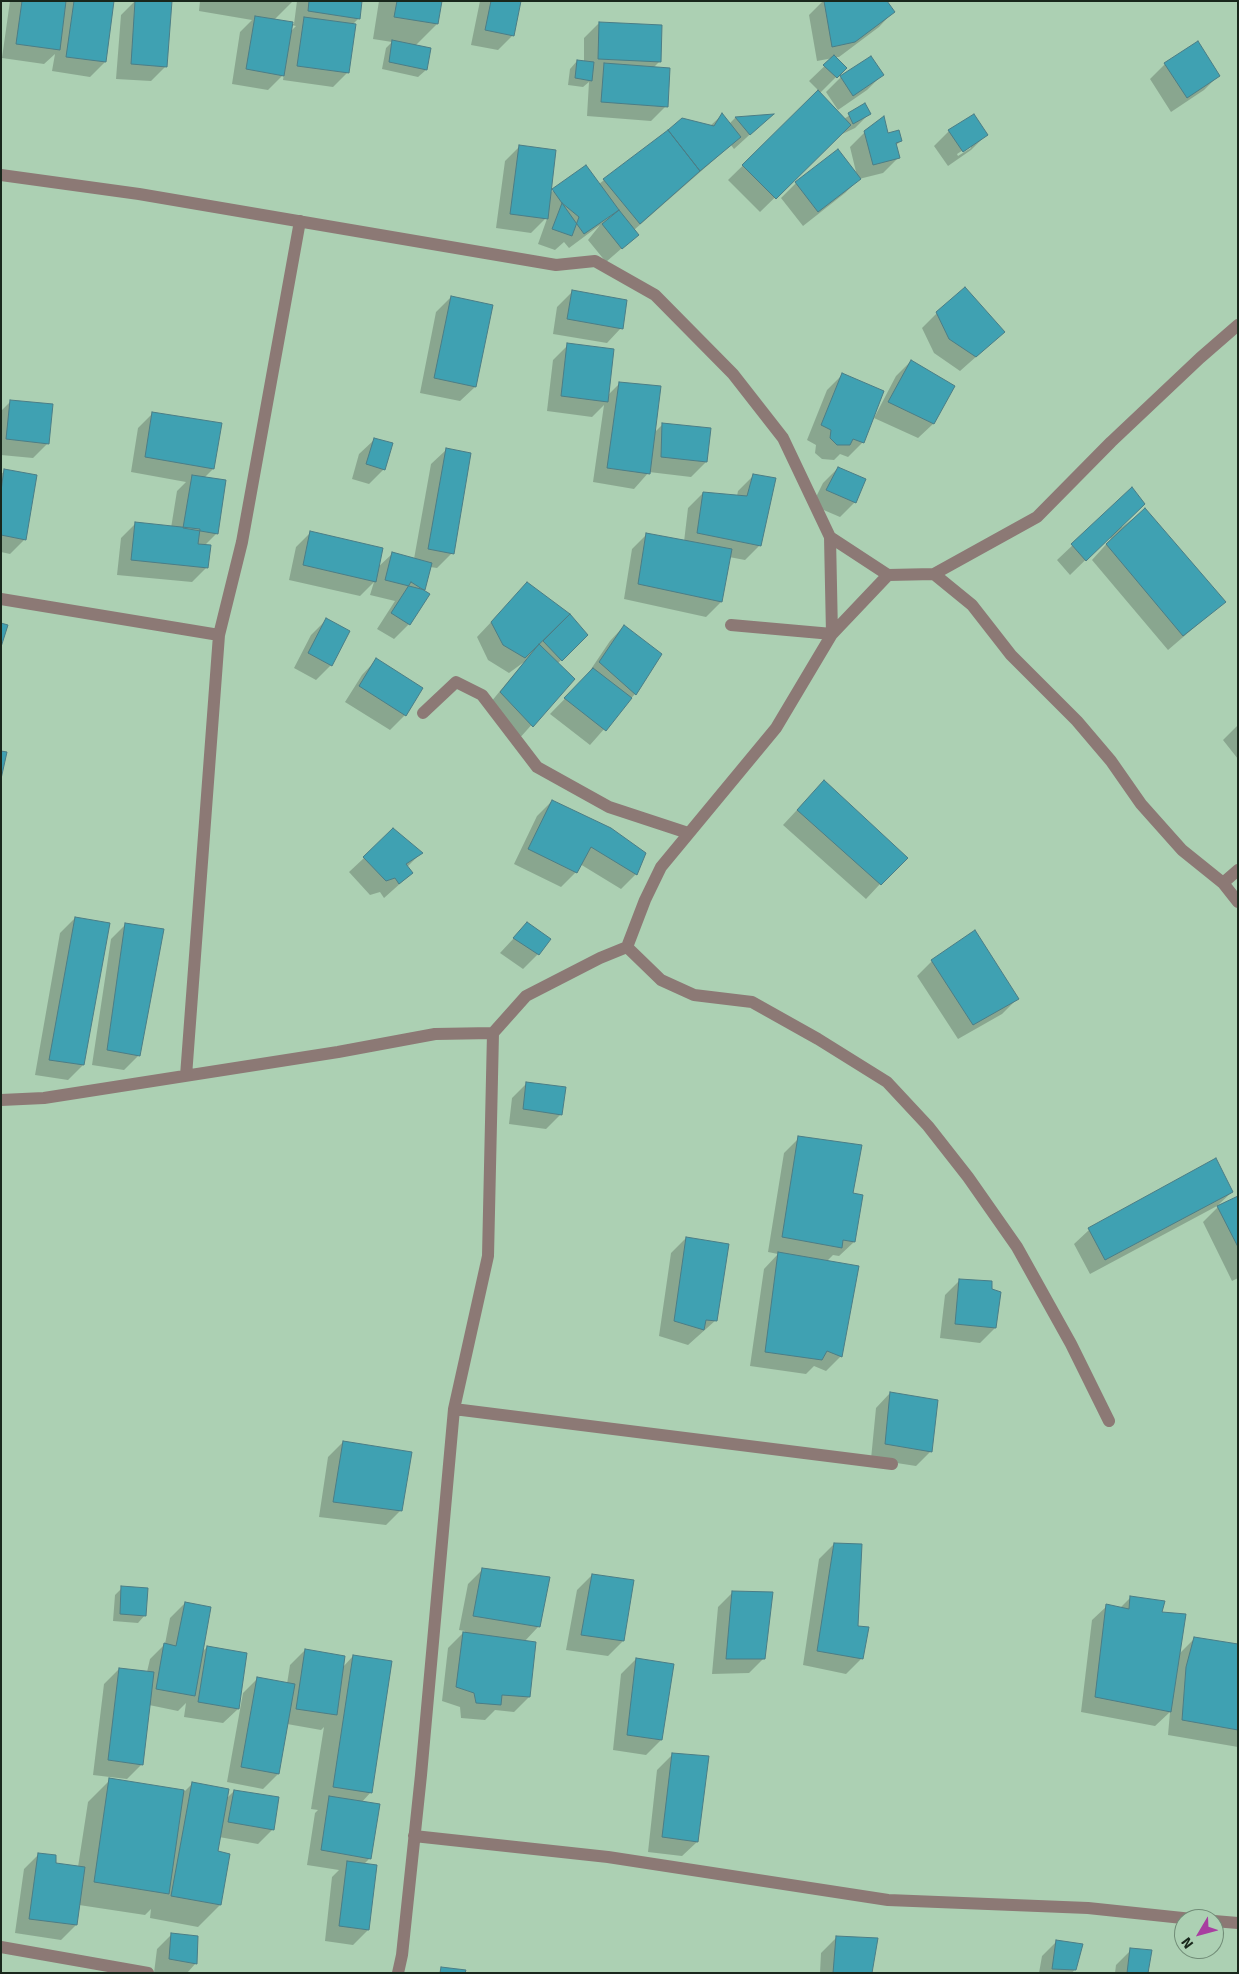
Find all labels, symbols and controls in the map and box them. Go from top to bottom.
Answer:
north arrow [1174,1909,1224,1959]
text: N [1178,1934,1197,1952]

